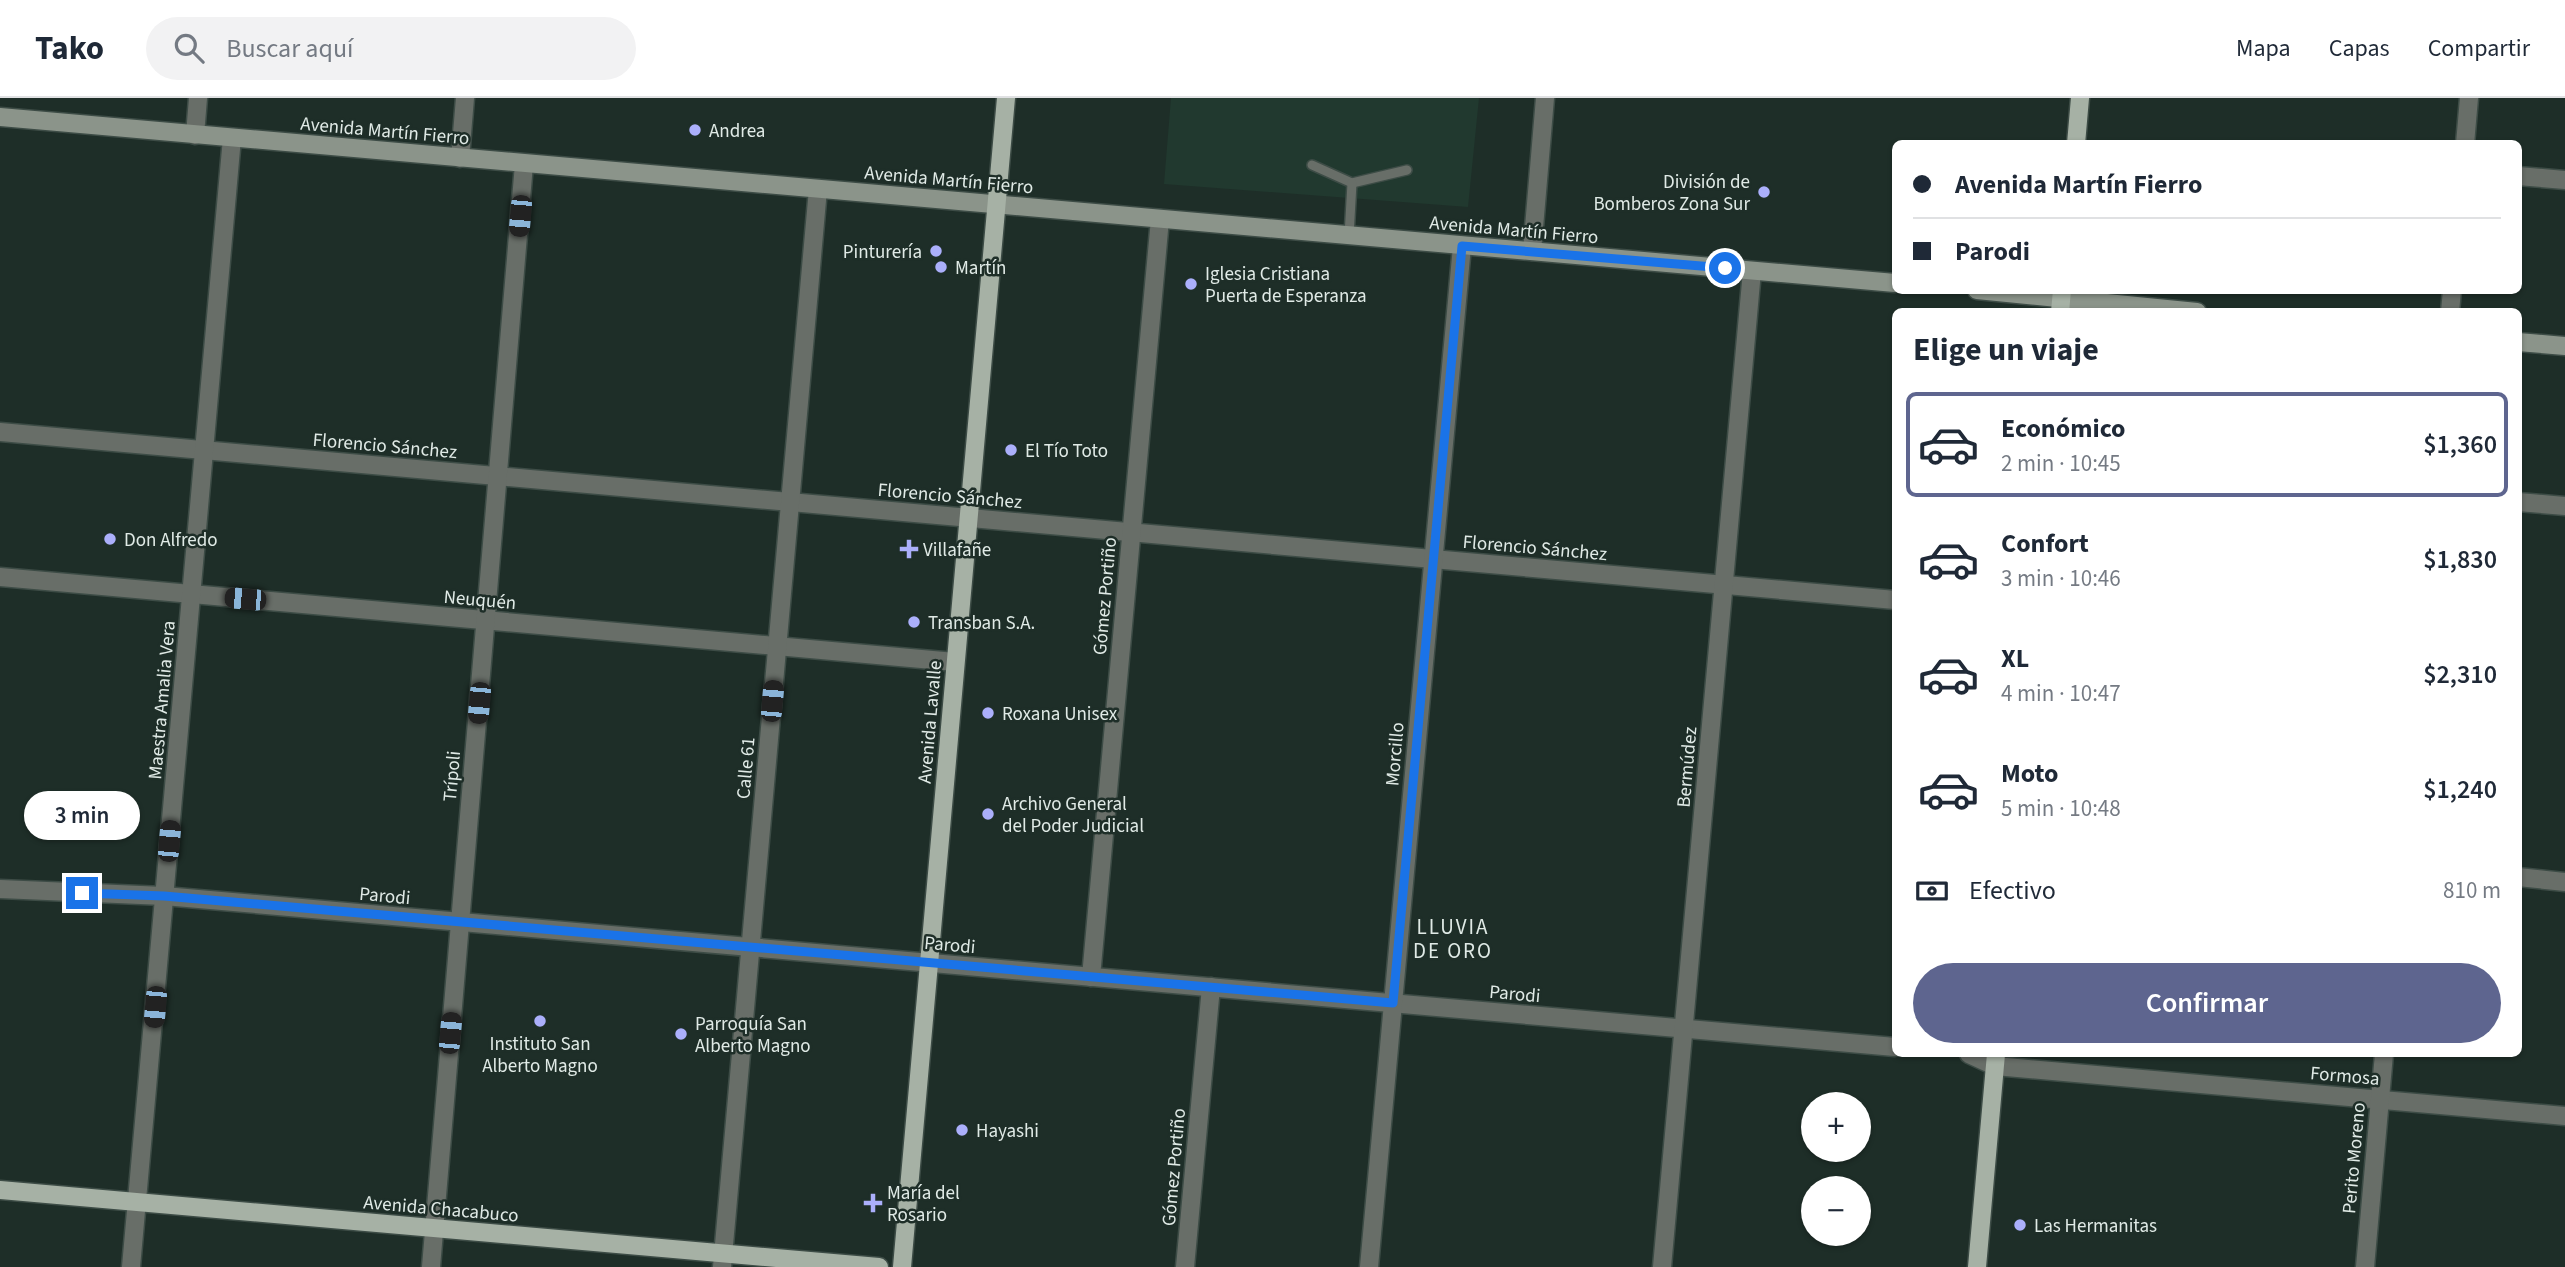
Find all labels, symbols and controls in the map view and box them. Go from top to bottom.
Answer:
search box [146,17,636,80]
text: Tako [35,25,104,72]
icon: search [170,29,208,67]
text: Buscar aquí [226,30,353,67]
text: Mapa [2236,31,2291,66]
text: Capas [2329,31,2390,66]
text: Compartir [2428,31,2530,66]
street label: Avenida Martín Fierro [299,111,470,152]
place label: Andrea [709,118,765,145]
marker: Andrea [687,122,703,138]
street label: Avenida Martín Fierro [863,160,1034,201]
text: Avenida Martín Fierro [1955,166,2202,203]
place label: División de Bomberos Zona Sur [1593,169,1750,218]
marker: División de Bomberos Zona Sur [1756,184,1772,200]
car [508,194,533,238]
street label: Avenida Martín Fierro [1428,210,1599,251]
text: Parodi [1955,233,2030,270]
place label: Pinturería [843,239,922,266]
marker: Pinturería [928,243,944,259]
route start [1709,252,1741,284]
place label: Martín [955,255,1006,282]
marker: Martín [933,259,949,275]
place label: Iglesia Cristiana Puerta de Esperanza [1205,261,1367,310]
marker: Iglesia Cristiana Puerta de Esperanza [1183,276,1199,292]
text: Elige un viaje [1913,327,2099,373]
text: Económico [2001,410,2126,447]
icon: car [1917,413,1980,476]
text: $1,360 [2423,426,2497,463]
street label: Florencio Sánchez [312,427,458,466]
place label: El Tío Toto [1025,438,1108,465]
marker: El Tío Toto [1003,442,1019,458]
text: 2 min · 10:45 [2001,447,2121,480]
street label: Florencio Sánchez [877,477,1023,516]
text: Confort [2001,525,2089,562]
place label: Don Alfredo [124,527,218,554]
icon: car [1917,528,1980,591]
street label: Florencio Sánchez [1462,529,1608,568]
marker: Don Alfredo [102,531,118,547]
street label: Gómez Portiño [1087,536,1124,656]
place label: Villafañe [923,537,991,564]
marker: Villafañe [901,541,917,557]
text: $1,830 [2423,541,2497,578]
text: 3 min · 10:46 [2001,562,2121,595]
street label: Neuquén [442,584,517,617]
car [224,587,267,611]
place label: Transban S.A. [928,610,1035,637]
marker: Transban S.A. [906,614,922,630]
street label: Maestra Amalia Vera [142,619,183,781]
text: XL [2001,640,2029,677]
icon: car [1917,643,1980,706]
text: $2,310 [2423,656,2497,693]
street label: Avenida Lavalle [912,659,949,785]
text: 4 min · 10:47 [2001,677,2121,710]
car [760,679,785,723]
car [467,681,492,725]
place label: Roxana Unisex [1002,701,1118,728]
marker: Roxana Unisex [980,705,996,721]
street label: Morcillo [1379,721,1412,787]
street label: Bermúdez [1671,725,1704,809]
street label: Calle 61 [730,736,763,800]
street label: Trípoli [437,750,468,803]
text: Moto [2001,755,2058,792]
icon: car [1917,758,1980,821]
text: $1,240 [2423,771,2497,808]
place label: Archivo General del Poder Judicial [1002,791,1144,840]
callout: 3 min [24,792,140,840]
text: 5 min · 10:48 [2001,792,2121,825]
text: 3 min [55,799,109,832]
marker: Archivo General del Poder Judicial [980,806,996,822]
car [157,819,182,863]
icon: cash [1913,872,1951,910]
text: Efectivo [1969,872,2056,909]
text: 810 m [2443,874,2501,907]
route end [66,877,98,909]
street label: Parodi [358,881,412,912]
district label: LLUVIA DE ORO [1413,912,1493,966]
street label: Parodi [923,930,977,961]
button: Confirmar [1913,963,2501,1043]
street label: Parodi [1488,979,1542,1010]
car [143,985,168,1029]
car [438,1011,463,1055]
place label: Parroquía San Alberto Magno [695,1011,811,1060]
marker: Instituto San Alberto Magno [532,1013,548,1029]
marker: Parroquía San Alberto Magno [673,1026,689,1042]
place label: Instituto San Alberto Magno [482,1031,598,1080]
street label: Formosa [2309,1060,2381,1093]
map controls [1801,1092,1871,1246]
button: + [1801,1092,1871,1162]
street label: Perito Moreno [2336,1101,2373,1215]
street label: Gómez Portiño [1156,1107,1193,1227]
place label: Hayashi [976,1118,1039,1145]
marker: Hayashi [954,1122,970,1138]
button: − [1801,1176,1871,1246]
place label: María del Rosario [887,1180,960,1229]
street label: Avenida Chacabuco [362,1189,520,1230]
marker: María del Rosario [865,1195,881,1211]
place label: Las Hermanitas [2034,1213,2157,1240]
marker: Las Hermanitas [2012,1217,2028,1233]

